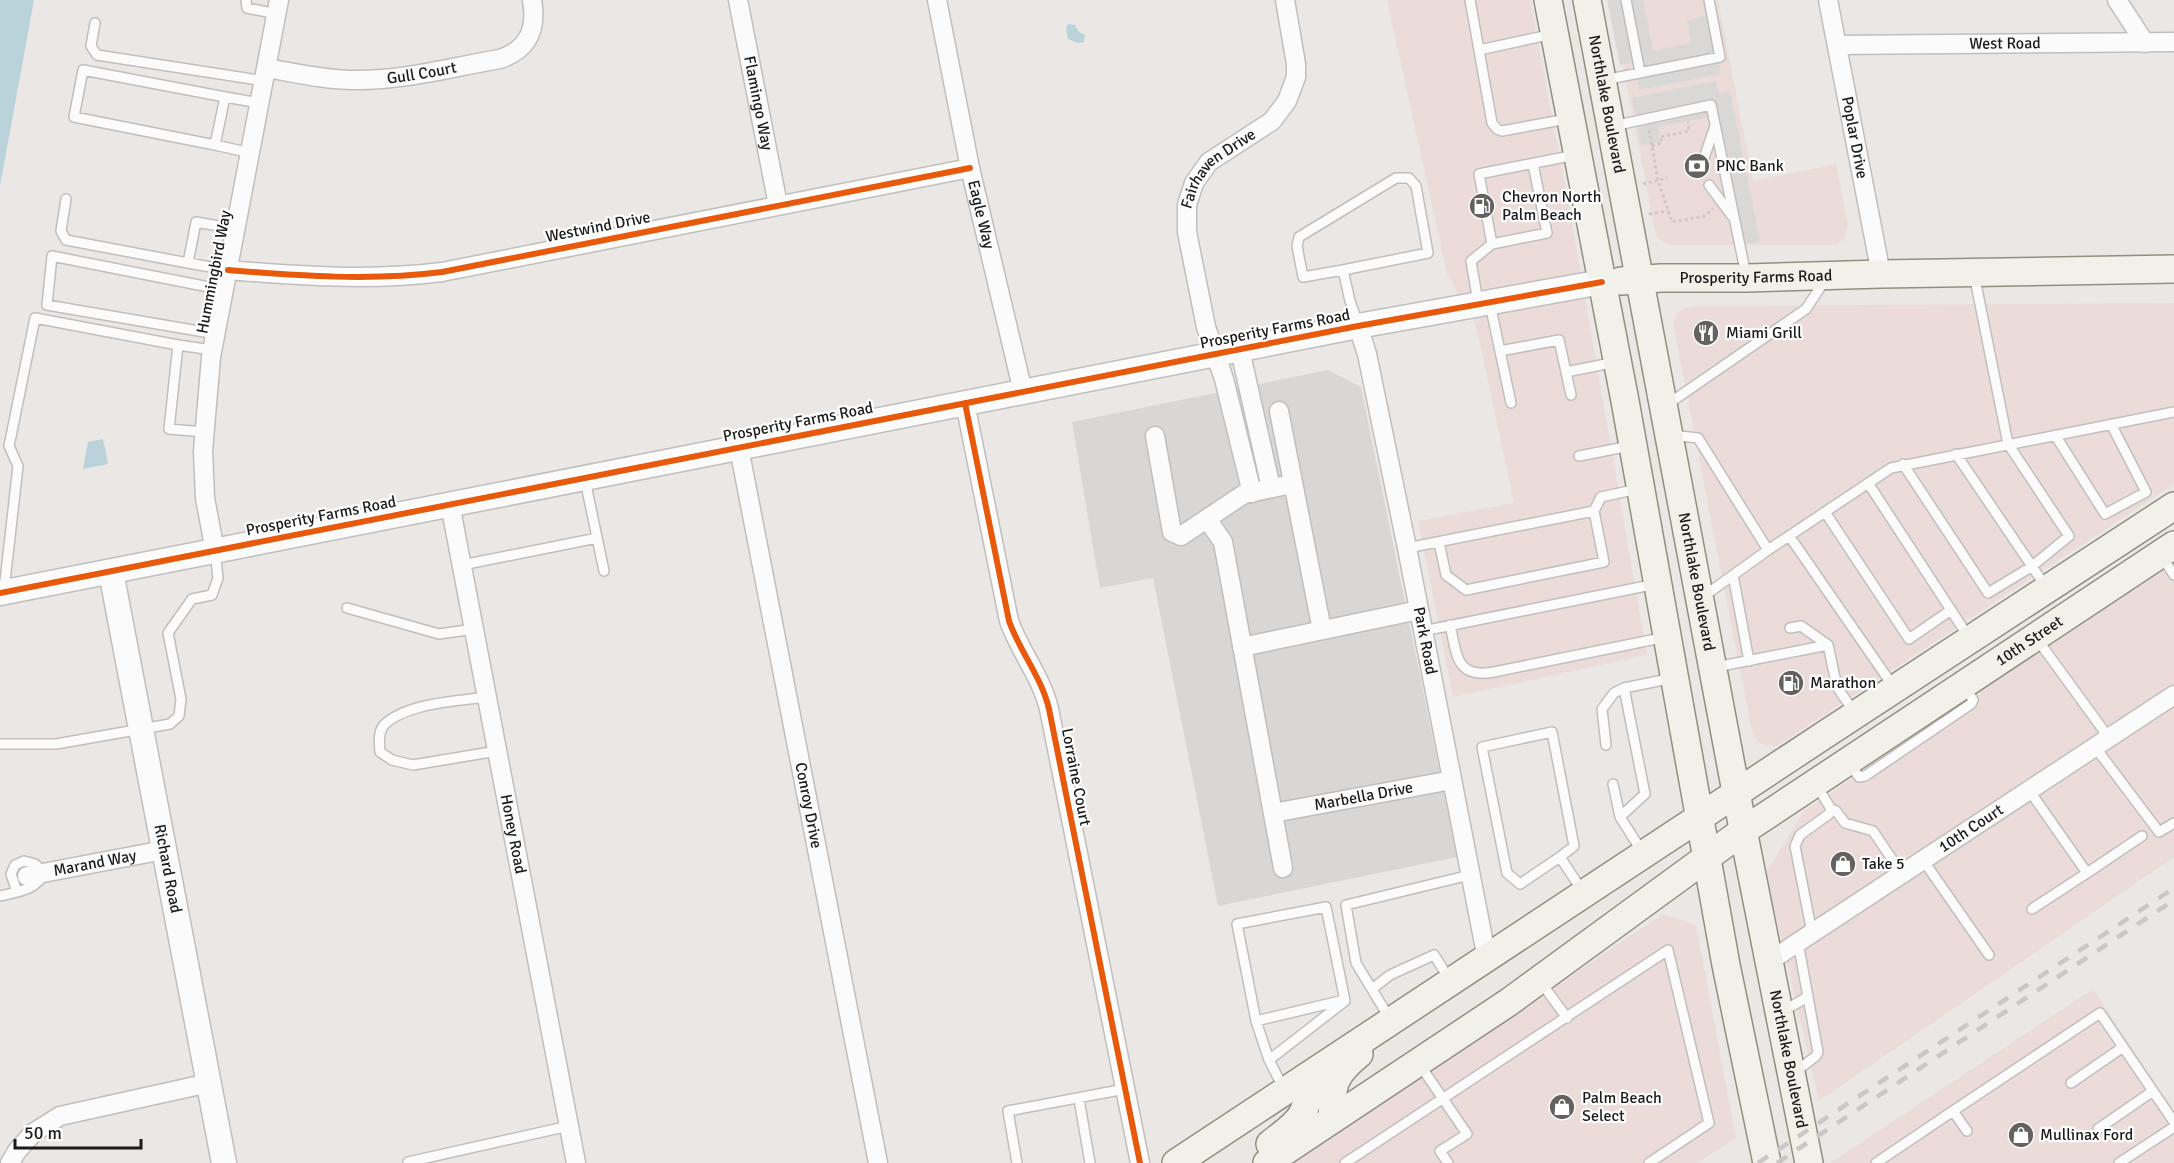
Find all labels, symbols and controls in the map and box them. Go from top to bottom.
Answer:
street label: Northlake Boulevard [1584,33,1629,175]
street label: West Road [1969,33,2041,54]
street label: Flamingo Way [739,54,777,152]
street label: Gull Court [386,57,459,89]
street label: Poplar Drive [1837,95,1872,180]
street label: Fairhaven Drive [1176,124,1260,211]
bank icon: PNC Bank [1682,151,1712,181]
place label: PNC Bank [1716,156,1784,176]
street label: Eagle Way [963,178,999,251]
place label: Chevron North Palm Beach [1502,187,1601,225]
fuel station icon: Chevron North Palm Beach [1467,191,1497,221]
street label: Westwind Drive [544,207,652,247]
street label: Hummingbird Way [192,208,236,335]
street label: Prosperity Farms Road [1679,265,1833,288]
street label: Prosperity Farms Road [1198,305,1352,353]
restaurant icon: Miami Grill [1691,318,1721,348]
place label: Miami Grill [1726,323,1802,343]
street label: Prosperity Farms Road [721,398,875,446]
street label: Prosperity Farms Road [244,492,398,540]
street label: Northlake Boulevard [1674,511,1719,653]
street label: Park Road [1409,605,1441,676]
street label: 10th Street [1992,611,2067,671]
fuel station icon: Marathon [1776,668,1806,698]
place label: Marathon [1810,673,1876,693]
street label: Lorraine Court [1057,726,1095,828]
street label: Conroy Drive [790,761,827,850]
street label: Marbella Drive [1312,777,1415,815]
street label: Honey Road [496,792,531,876]
street label: 10th Court [1935,800,2008,857]
street label: Richard Road [149,822,186,915]
street label: Marand Way [52,845,138,881]
shop icon: Take 5 [1828,849,1858,879]
place label: Take 5 [1862,854,1905,874]
street label: Northlake Boulevard [1765,988,1812,1130]
place label: Palm Beach Select [1582,1088,1662,1126]
shop icon: Palm Beach Select [1547,1092,1577,1122]
scale bar [15,1112,141,1150]
shop icon: Mullinax Ford [2006,1120,2036,1150]
text: 50 m [24,1122,62,1144]
place label: Mullinax Ford [2040,1125,2133,1145]

